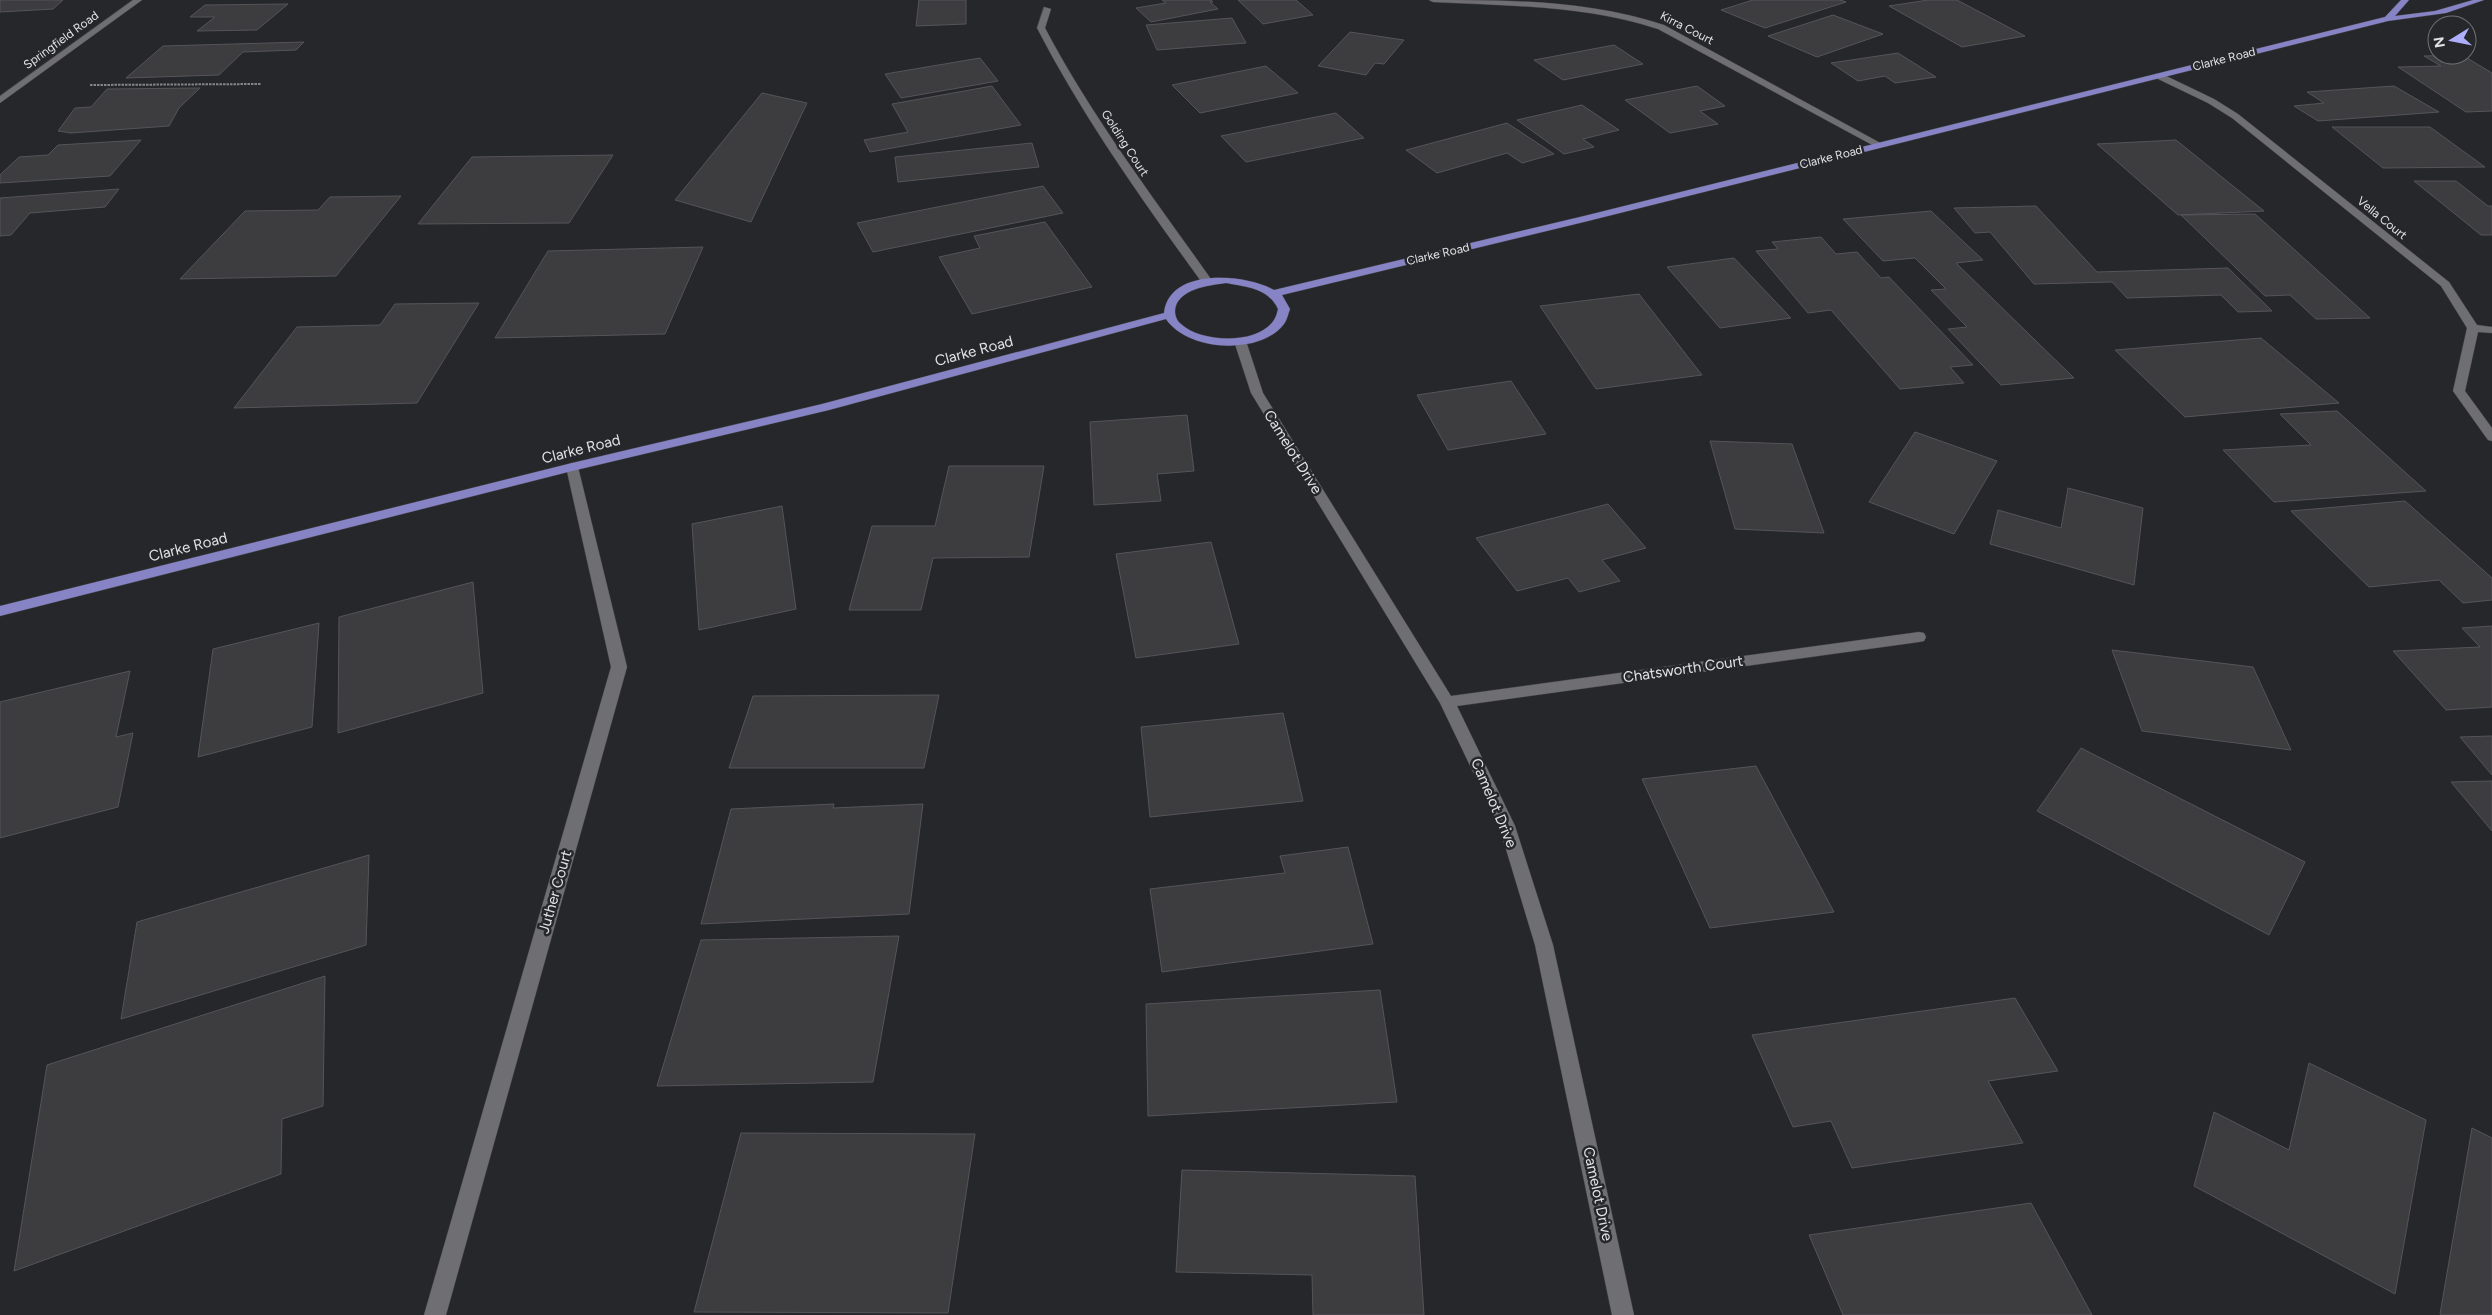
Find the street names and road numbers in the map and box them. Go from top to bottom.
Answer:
street label: Springfield Road [21,8,101,72]
street label: Kirra Court [1658,9,1717,48]
street label: Clarke Road [2191,44,2257,74]
street label: Golding Court [1098,107,1152,179]
street label: Clarke Road [1798,142,1864,172]
street label: Vella Court [2354,194,2410,243]
street label: Clarke Road [1405,240,1471,268]
street label: Clarke Road [933,332,1015,370]
street label: Camelot Drive [1260,407,1326,497]
street label: Clarke Road [540,431,622,467]
street label: Clarke Road [147,529,229,565]
street label: Chatsworth Court [1622,652,1745,686]
street label: Camelot Drive [1467,756,1521,850]
street label: Juther Court [535,848,576,936]
street label: Camelot Drive [1579,1145,1617,1243]

